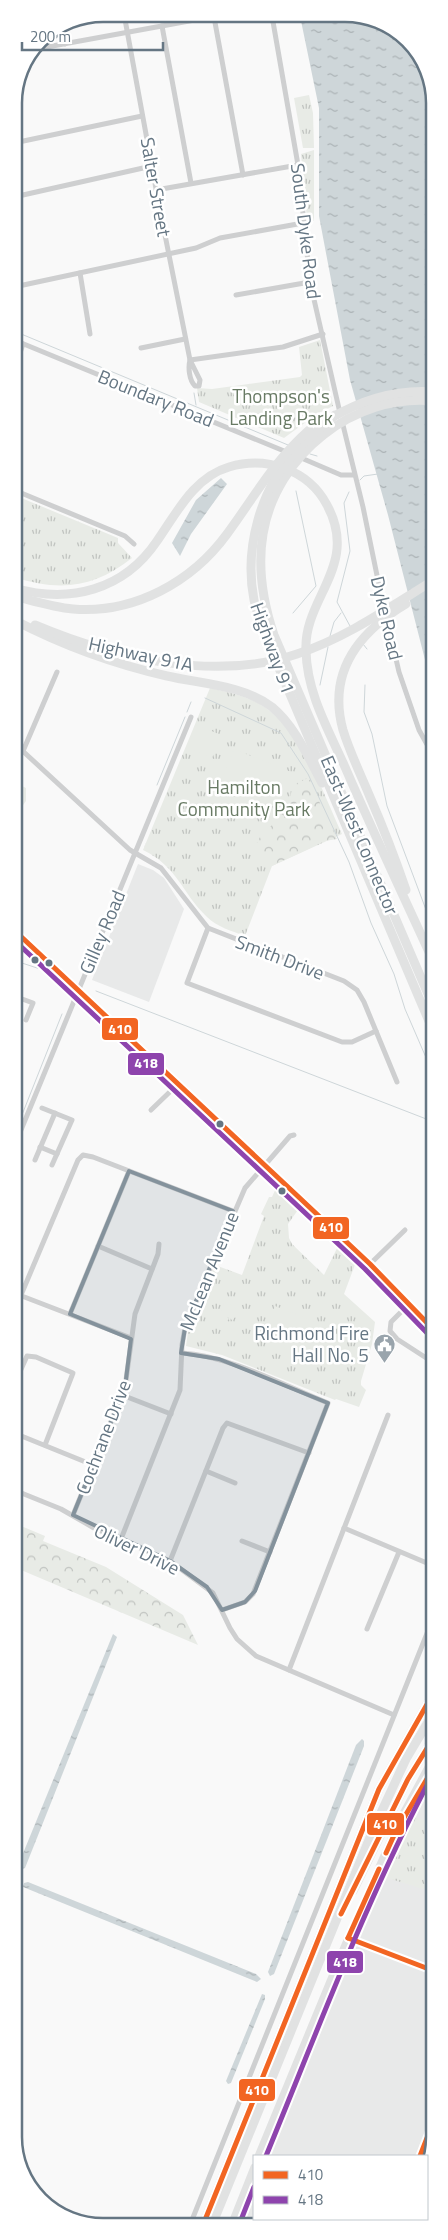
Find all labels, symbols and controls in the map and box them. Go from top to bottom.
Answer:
scale bar [22,20,164,52]
text: 200 m [30,25,71,48]
street label: Salter Street [134,135,180,239]
street label: South Dyke Road [284,161,329,301]
street label: Boundary Road [94,361,218,434]
park label: Thompson's Landing Park [229,381,333,432]
street label: Dyke Road [364,573,411,663]
street label: Highway 91 [244,598,303,698]
street label: Highway 91A [86,628,196,679]
street label: East-West Connector [314,751,407,919]
park label: Hamilton Community Park [178,772,310,823]
street label: Gilley Road [71,885,132,978]
street label: Smith Drive [232,926,329,987]
unlabelled marker [30,955,40,965]
unlabelled marker [44,958,54,968]
line badge: 410 [101,1017,139,1041]
text: 410 [108,1018,132,1039]
line badge: 418 [127,1052,165,1076]
text: 418 [134,1052,158,1073]
unlabelled marker [215,1119,225,1129]
unlabelled marker [277,1186,287,1196]
street label: McLean Avenue [171,1207,246,1335]
line badge: 410 [312,1216,350,1240]
text: 410 [319,1216,343,1237]
place label: Richmond Fire Hall No. 5 [254,1318,369,1369]
public building icon: Richmond Fire Hall No. 5 [373,1332,397,1363]
street label: Cochrane Drive [67,1375,138,1498]
street label: Oliver Drive [90,1515,185,1582]
line badge: 410 [366,1812,405,1836]
text: 410 [373,1813,397,1834]
line badge: 418 [326,1950,364,1974]
text: 418 [333,1951,357,1972]
line badge: 410 [238,2078,276,2102]
text: 410 [245,2079,269,2100]
legend [253,2155,428,2220]
text: 410 [298,2163,323,2186]
text: 418 [298,2188,323,2211]

